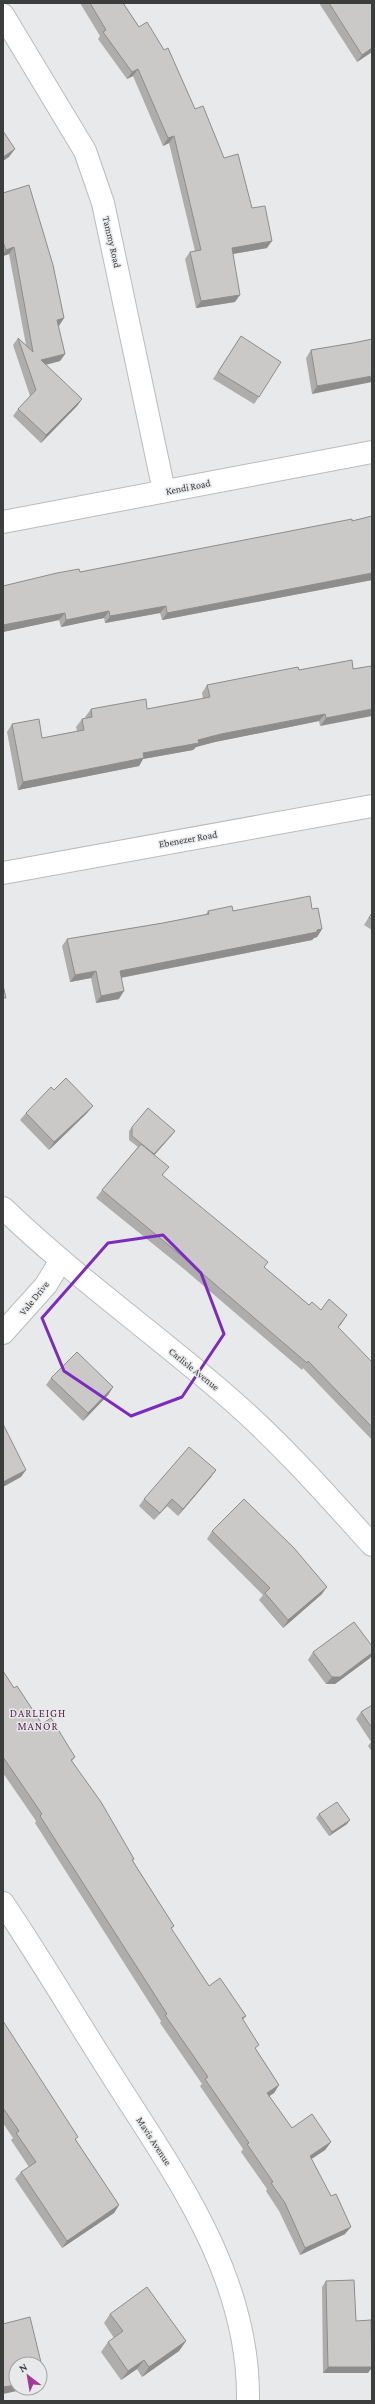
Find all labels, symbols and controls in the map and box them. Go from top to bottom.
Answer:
street label: Tammy Road [101,215,123,270]
street label: Kendi Road [165,477,212,497]
street label: Ebenezer Road [158,828,219,850]
street label: Vale Drive [17,1278,51,1317]
street label: Carlisle Avenue [167,1345,222,1393]
district label: DARLEIGH MANOR [10,1707,66,1732]
street label: Mavis Avenue [134,2115,174,2168]
north arrow [8,2356,48,2396]
text: N [17,2360,30,2375]

